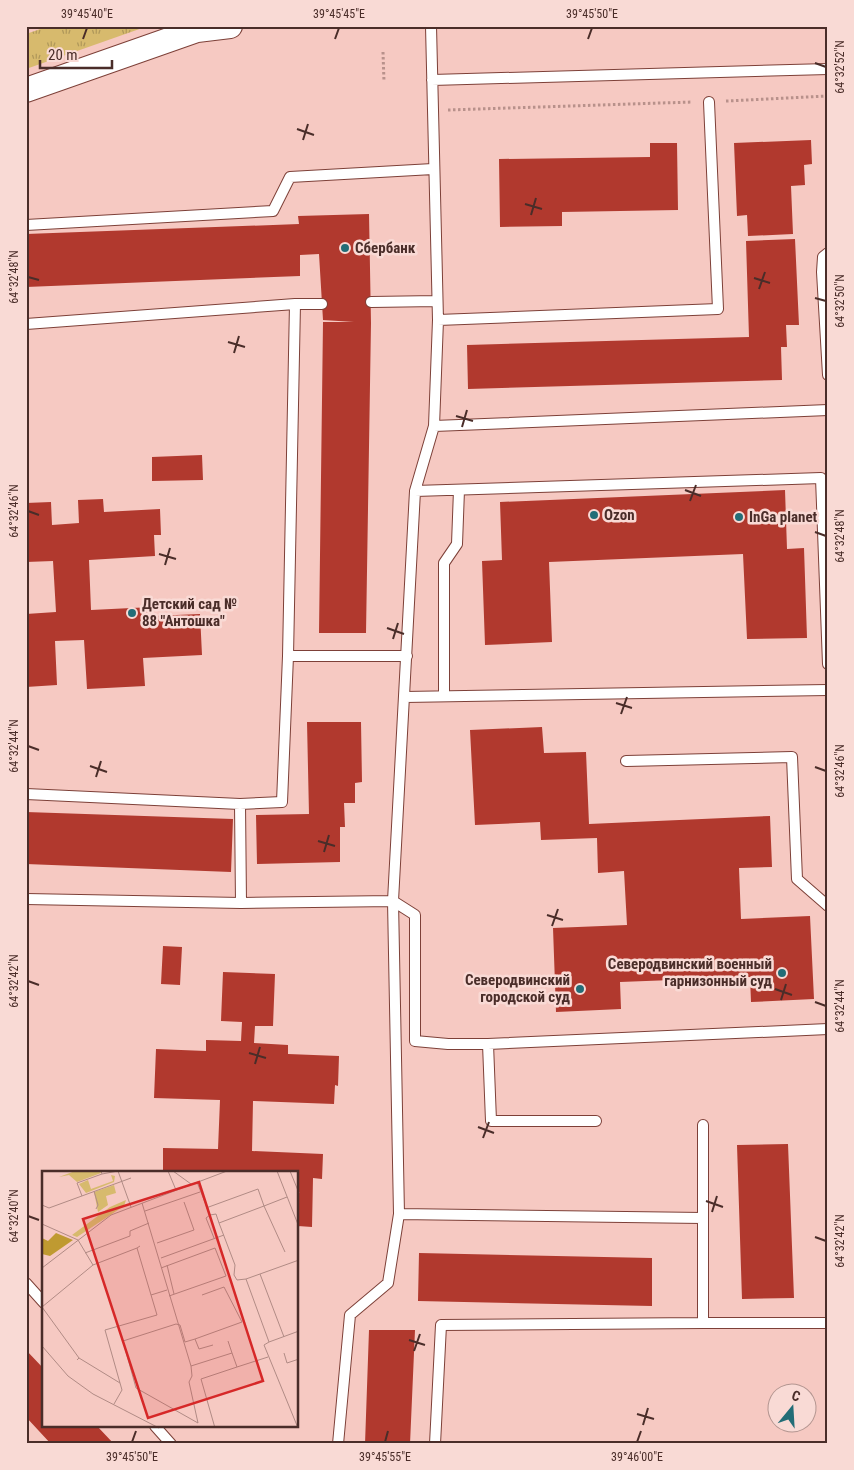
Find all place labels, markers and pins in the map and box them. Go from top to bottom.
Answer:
place label: Сбербанк [355,239,416,257]
marker: Сбербанк [339,242,351,254]
place label: Ozon [604,506,635,524]
place label: InGa planet [749,508,818,526]
marker: Ozon [588,509,600,521]
marker: InGa planet [733,511,745,523]
place label: Детский сад № 88 "Антошка" [142,595,237,630]
marker: Детский сад № 88 "Антошка" [126,607,138,619]
place label: Северодвинский военный гарнизонный суд [608,955,773,990]
marker: Северодвинский военный гарнизонный суд [776,967,788,979]
place label: Северодвинский городской суд [465,971,571,1006]
marker: Северодвинский городской суд [574,983,586,995]

